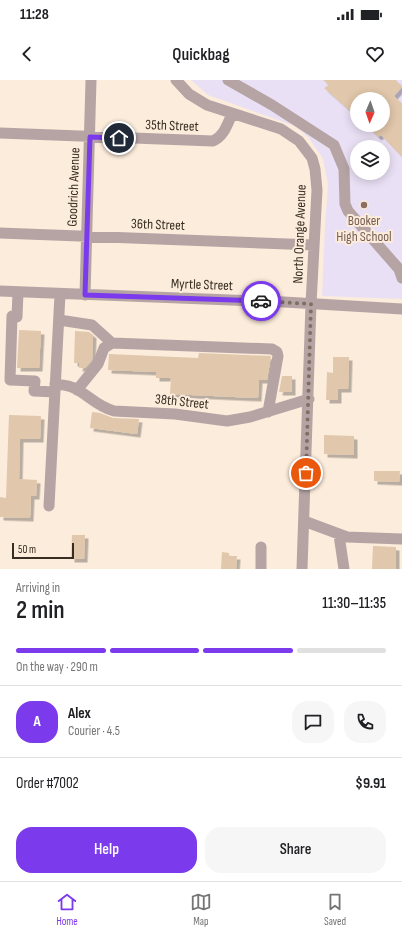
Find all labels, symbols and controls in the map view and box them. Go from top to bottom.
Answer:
text: 11:28 [20,5,49,24]
icon: back [16,43,38,65]
icon: heart [364,43,386,65]
text: Quickbag [172,44,230,65]
north arrow [350,92,390,132]
map controls [350,92,390,180]
street label: 35th Street [145,116,199,135]
pin [102,121,136,155]
icon: home [108,127,130,149]
button: layers [350,140,390,180]
street label: Goodrich Avenue [64,147,83,227]
street label: North Orange Avenue [289,184,310,284]
marker: Booker High School [359,200,369,210]
place label: Booker High School [336,212,392,245]
street label: 36th Street [131,215,185,234]
street label: Myrtle Street [171,275,233,294]
courier [241,281,281,321]
icon: car [250,290,272,312]
street label: 38th Street [154,390,210,413]
pin [289,456,323,490]
icon: bag [295,462,317,484]
scale bar [12,541,74,560]
text: 50 m [18,543,36,556]
text: Arriving in [16,580,60,596]
text: 11:30–11:35 [322,594,386,613]
text: 2 min [16,595,65,626]
text: On the way · 290 m [16,659,98,675]
button: chat [292,701,334,743]
button: phone [344,701,386,743]
text: Alex [68,704,91,723]
text: A [33,712,41,731]
text: Courier · 4.5 [68,723,120,739]
text: Order #7002 [16,774,79,793]
text: $9.91 [355,774,386,793]
button: Help [16,827,197,873]
button: Share [205,827,386,873]
tab: Home [56,891,78,928]
tab: Map [190,891,212,928]
tab: Saved [324,891,346,928]

